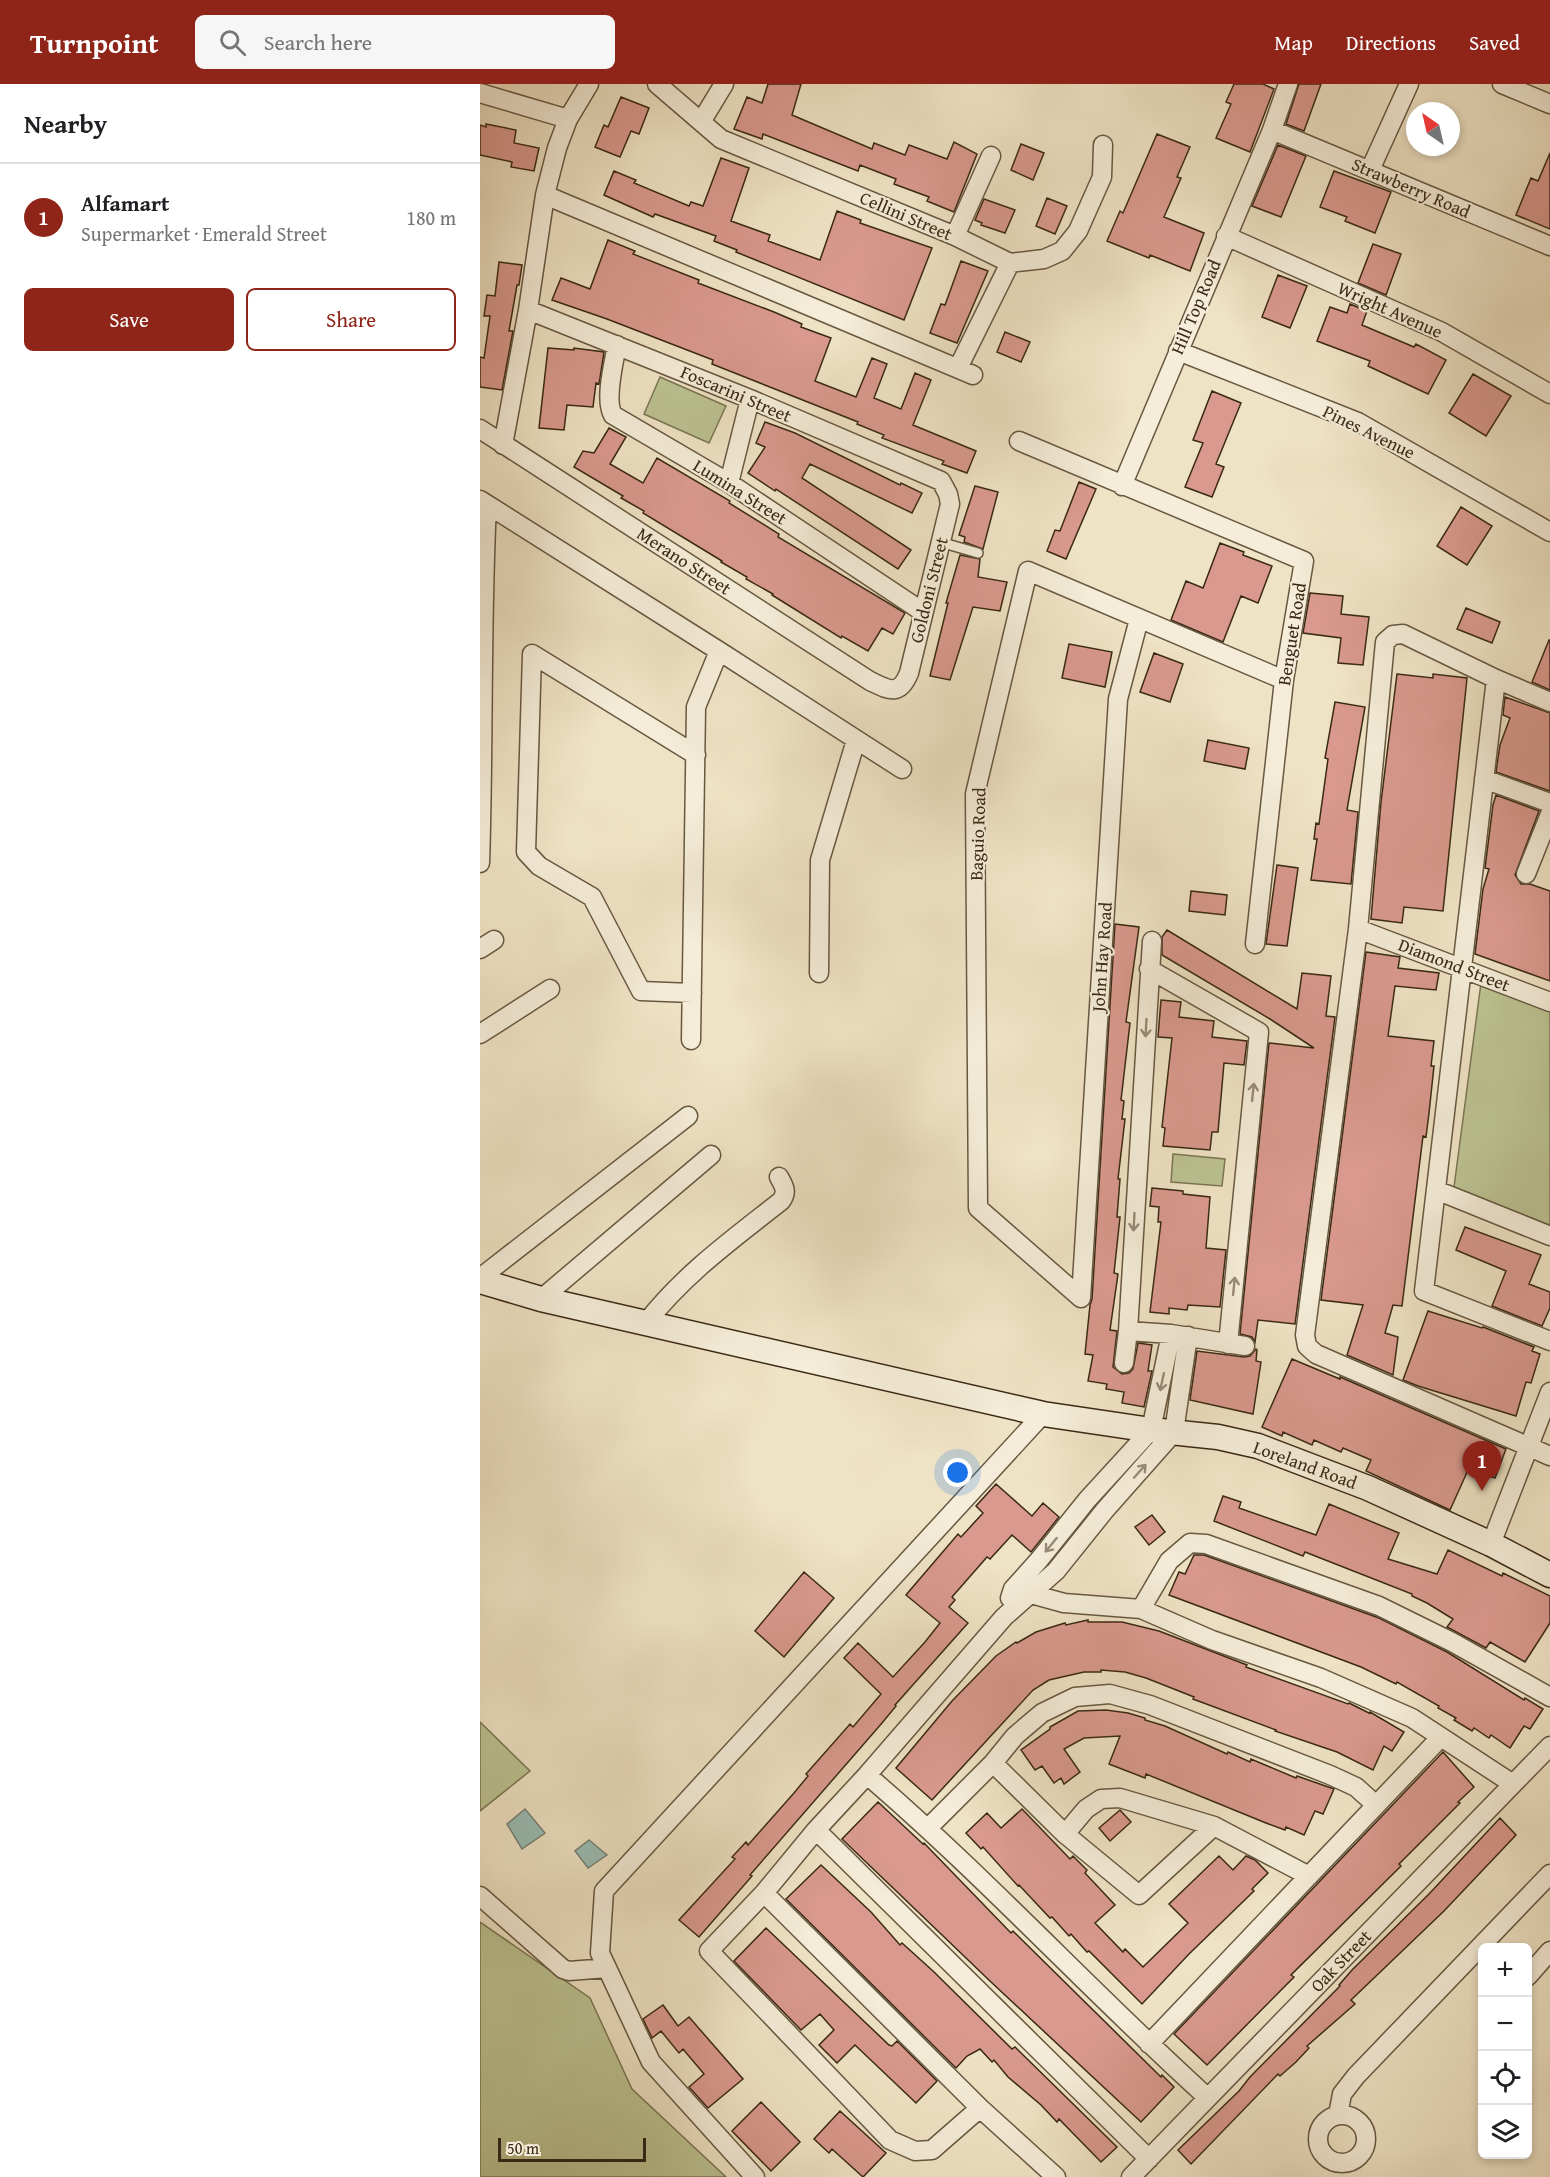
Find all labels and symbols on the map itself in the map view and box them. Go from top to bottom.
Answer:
north arrow [1406,102,1460,156]
street label: Strawberry Road [1348,150,1475,225]
street label: Cellini Street [856,184,957,247]
street label: Hill Top Road [1163,255,1228,359]
street label: Wright Avenue [1333,274,1447,345]
street label: Foscarini Street [677,358,796,429]
street label: Pines Avenue [1318,398,1420,466]
street label: Lumina Street [688,452,793,532]
street label: Merano Street [632,520,737,602]
street label: Goldoni Street [902,533,955,646]
street label: Benguet Road [1270,580,1313,687]
street label: Baguio Road [962,787,993,881]
street label: John Hay Road [1084,901,1119,1015]
street label: Diamond Street [1394,931,1515,998]
one-way arrow [1140,1017,1151,1037]
one-way arrow [1248,1082,1259,1102]
one-way arrow [1128,1212,1139,1232]
one-way arrow [1229,1276,1240,1296]
one-way arrow [1155,1372,1167,1391]
street label: Loreland Road [1250,1433,1361,1496]
pin: 1 [1462,1442,1502,1491]
your location [943,1458,972,1487]
one-way arrow [1133,1464,1147,1479]
one-way arrow [1045,1537,1058,1553]
street label: Oak Street [1304,1923,1378,1998]
scale bar [498,2135,646,2162]

